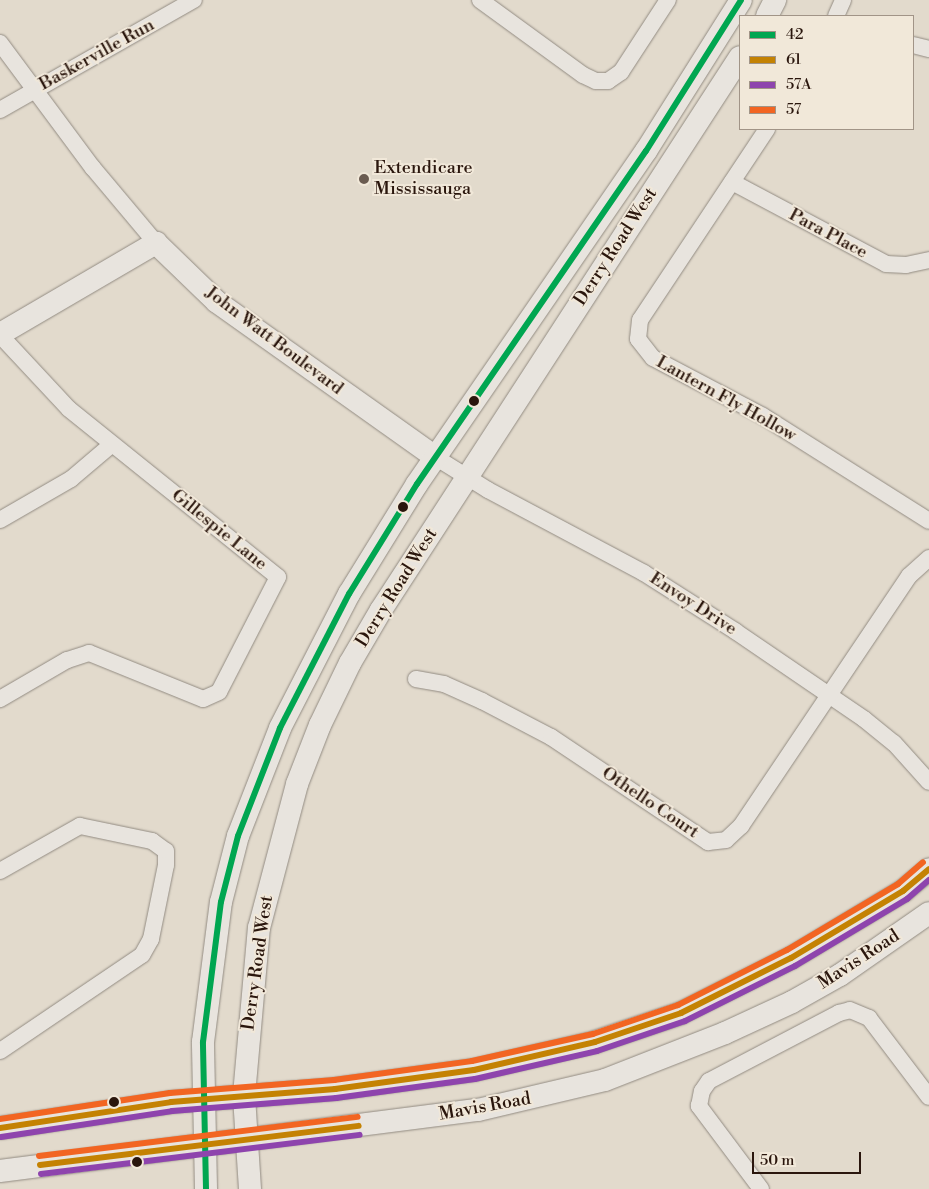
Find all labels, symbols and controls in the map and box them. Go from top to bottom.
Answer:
street label: Baskerville Run [36,14,158,96]
legend [739,15,914,130]
text: 42 [786,25,803,44]
text: 61 [786,50,801,69]
text: 57A [786,75,812,94]
text: 57 [786,100,801,119]
place label: Extendicare Mississauga [374,158,473,200]
marker: Extendicare Mississauga [358,173,370,185]
street label: Derry Road West [570,184,662,310]
street label: Para Place [785,204,871,264]
street label: John Watt Boulevard [201,282,347,400]
street label: Lantern Fly Hollow [652,352,800,446]
unlabelled marker [469,396,479,406]
street label: Gillespie Lane [167,485,271,575]
unlabelled marker [398,502,408,512]
street label: Derry Road West [352,525,442,651]
street label: Envoy Drive [645,568,741,640]
street label: Othello Court [597,763,703,843]
street label: Derry Road West [238,894,278,1032]
street label: Mavis Road [814,926,904,994]
street label: Mavis Road [437,1088,533,1126]
unlabelled marker [109,1097,119,1107]
scale bar [754,1142,863,1174]
text: 50 m [760,1151,794,1170]
unlabelled marker [132,1157,142,1167]

